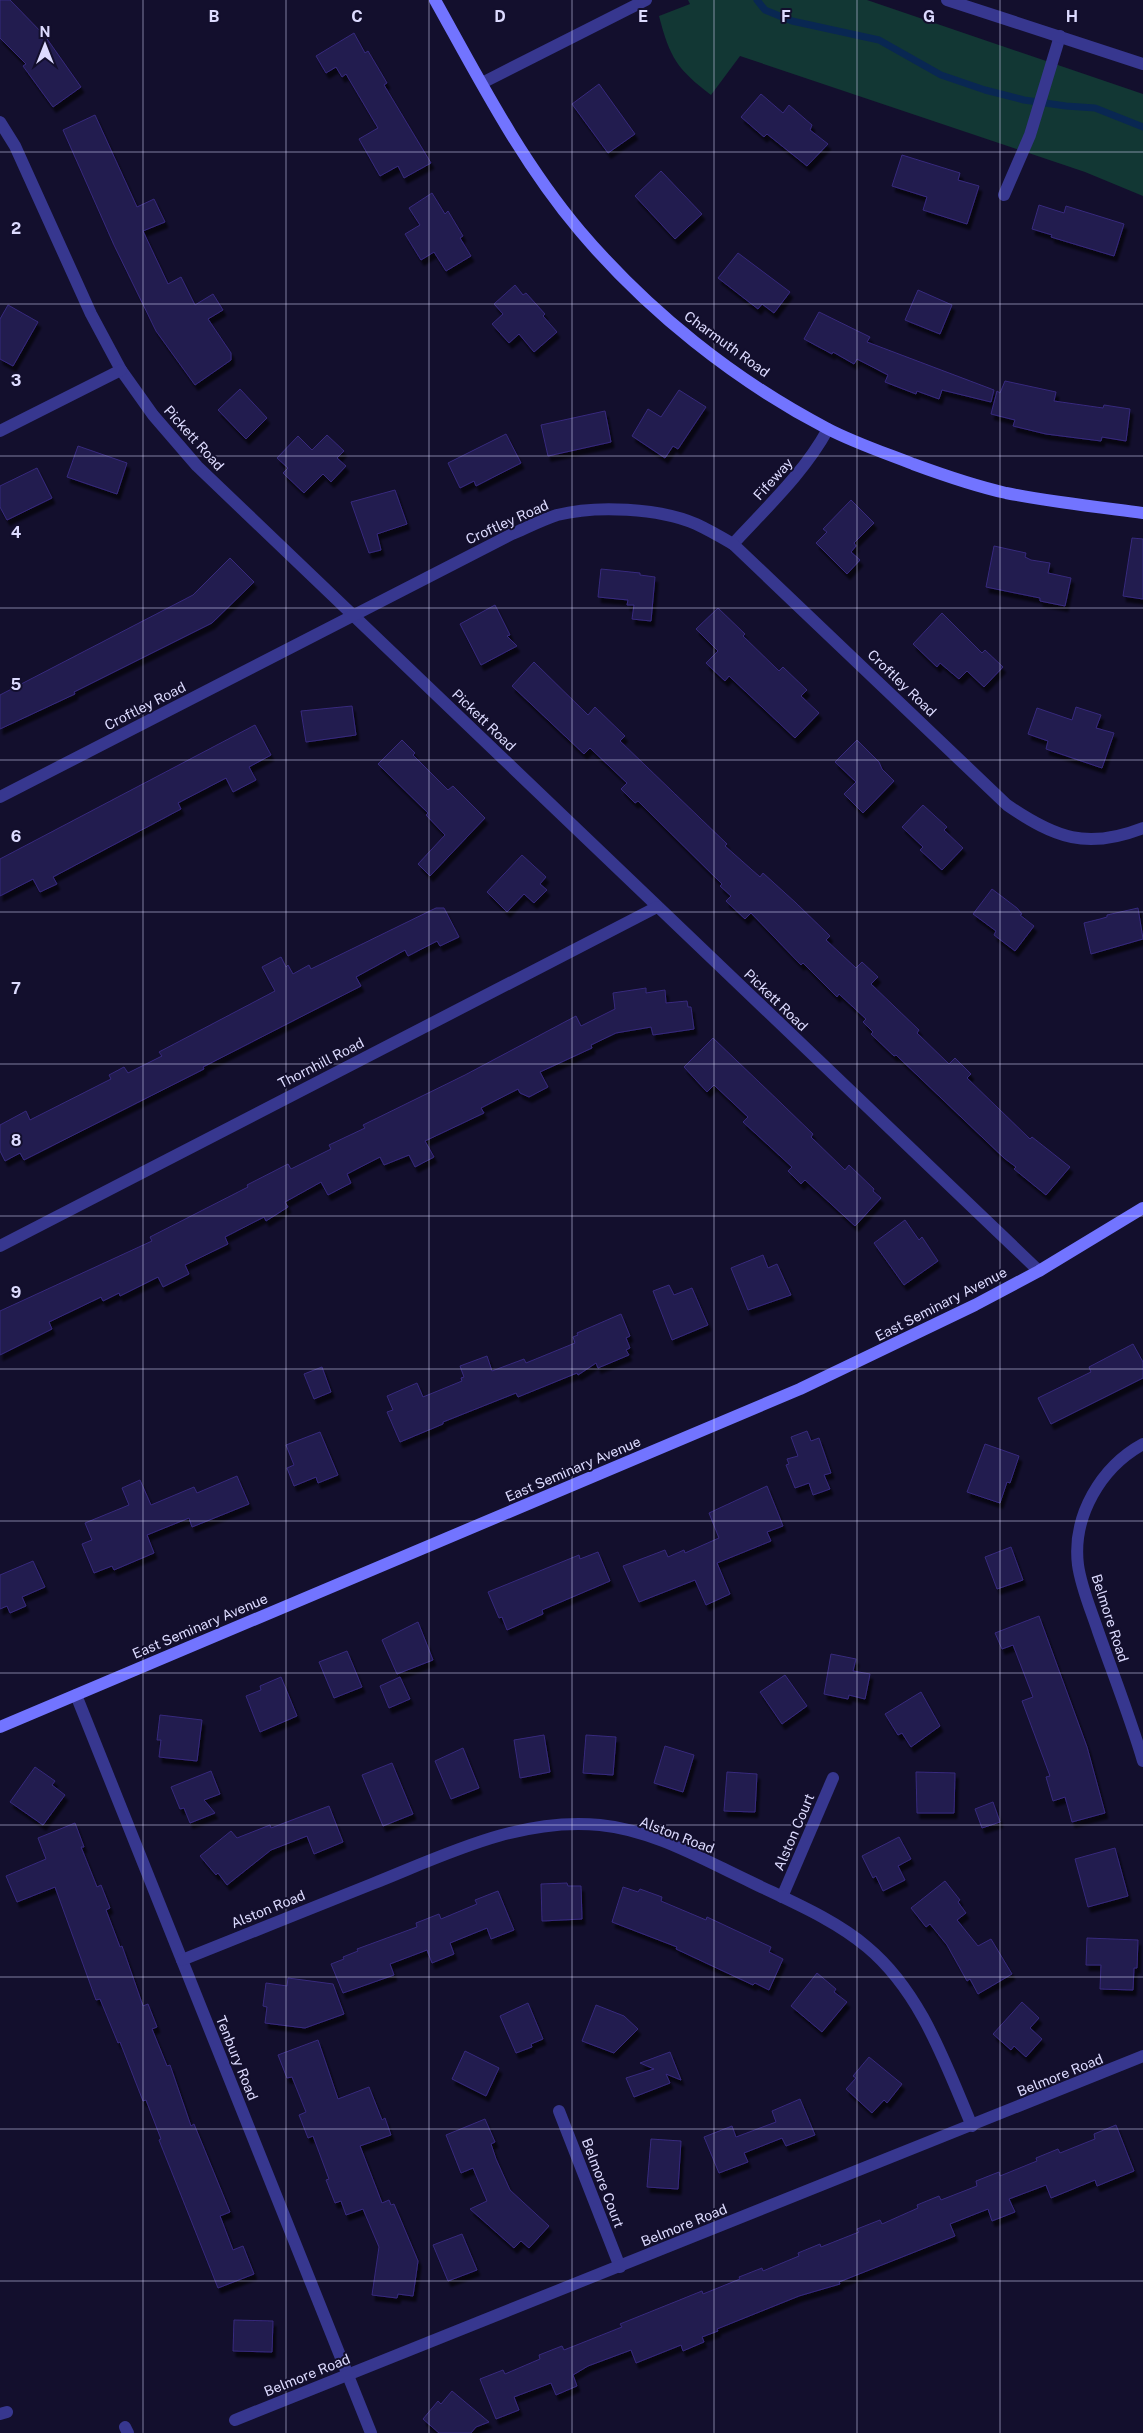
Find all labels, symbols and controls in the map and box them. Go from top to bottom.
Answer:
text: B [209,7,220,26]
text: C [351,7,363,26]
text: D [494,7,506,26]
text: E [638,7,648,26]
text: F [781,7,791,26]
text: G [923,7,935,26]
text: H [1066,7,1078,26]
north arrow [20,20,70,70]
text: N [40,24,50,40]
text: 2 [11,219,21,238]
street label: Charmuth Road [681,308,773,380]
text: 3 [11,371,21,390]
street label: Pickett Road [161,402,227,474]
street label: Fifeway [750,454,796,503]
street label: Croftley Road [463,497,551,547]
text: 4 [11,523,22,542]
street label: Croftley Road [864,646,940,720]
text: 5 [11,675,22,694]
street label: Croftley Road [102,679,188,733]
street label: Pickett Road [449,686,519,754]
text: 6 [11,827,21,846]
street label: Pickett Road [741,966,811,1034]
text: 7 [11,979,21,998]
street label: Thornhill Road [275,1034,367,1092]
text: 8 [11,1131,22,1150]
street label: East Seminary Avenue [873,1264,1009,1344]
text: 9 [11,1283,21,1302]
street label: East Seminary Avenue [503,1433,643,1505]
street label: Belmore Road [1088,1572,1132,1664]
street label: East Seminary Avenue [130,1590,270,1662]
street label: Alston Court [771,1791,817,1873]
street label: Alston Road [637,1813,717,1857]
street label: Alston Road [229,1887,307,1931]
street label: Tenbury Road [213,2013,261,2103]
street label: Belmore Road [1015,2050,1105,2100]
street label: Belmore Court [579,2136,627,2230]
street label: Belmore Road [639,2200,729,2250]
street label: Belmore Road [262,2350,352,2400]

